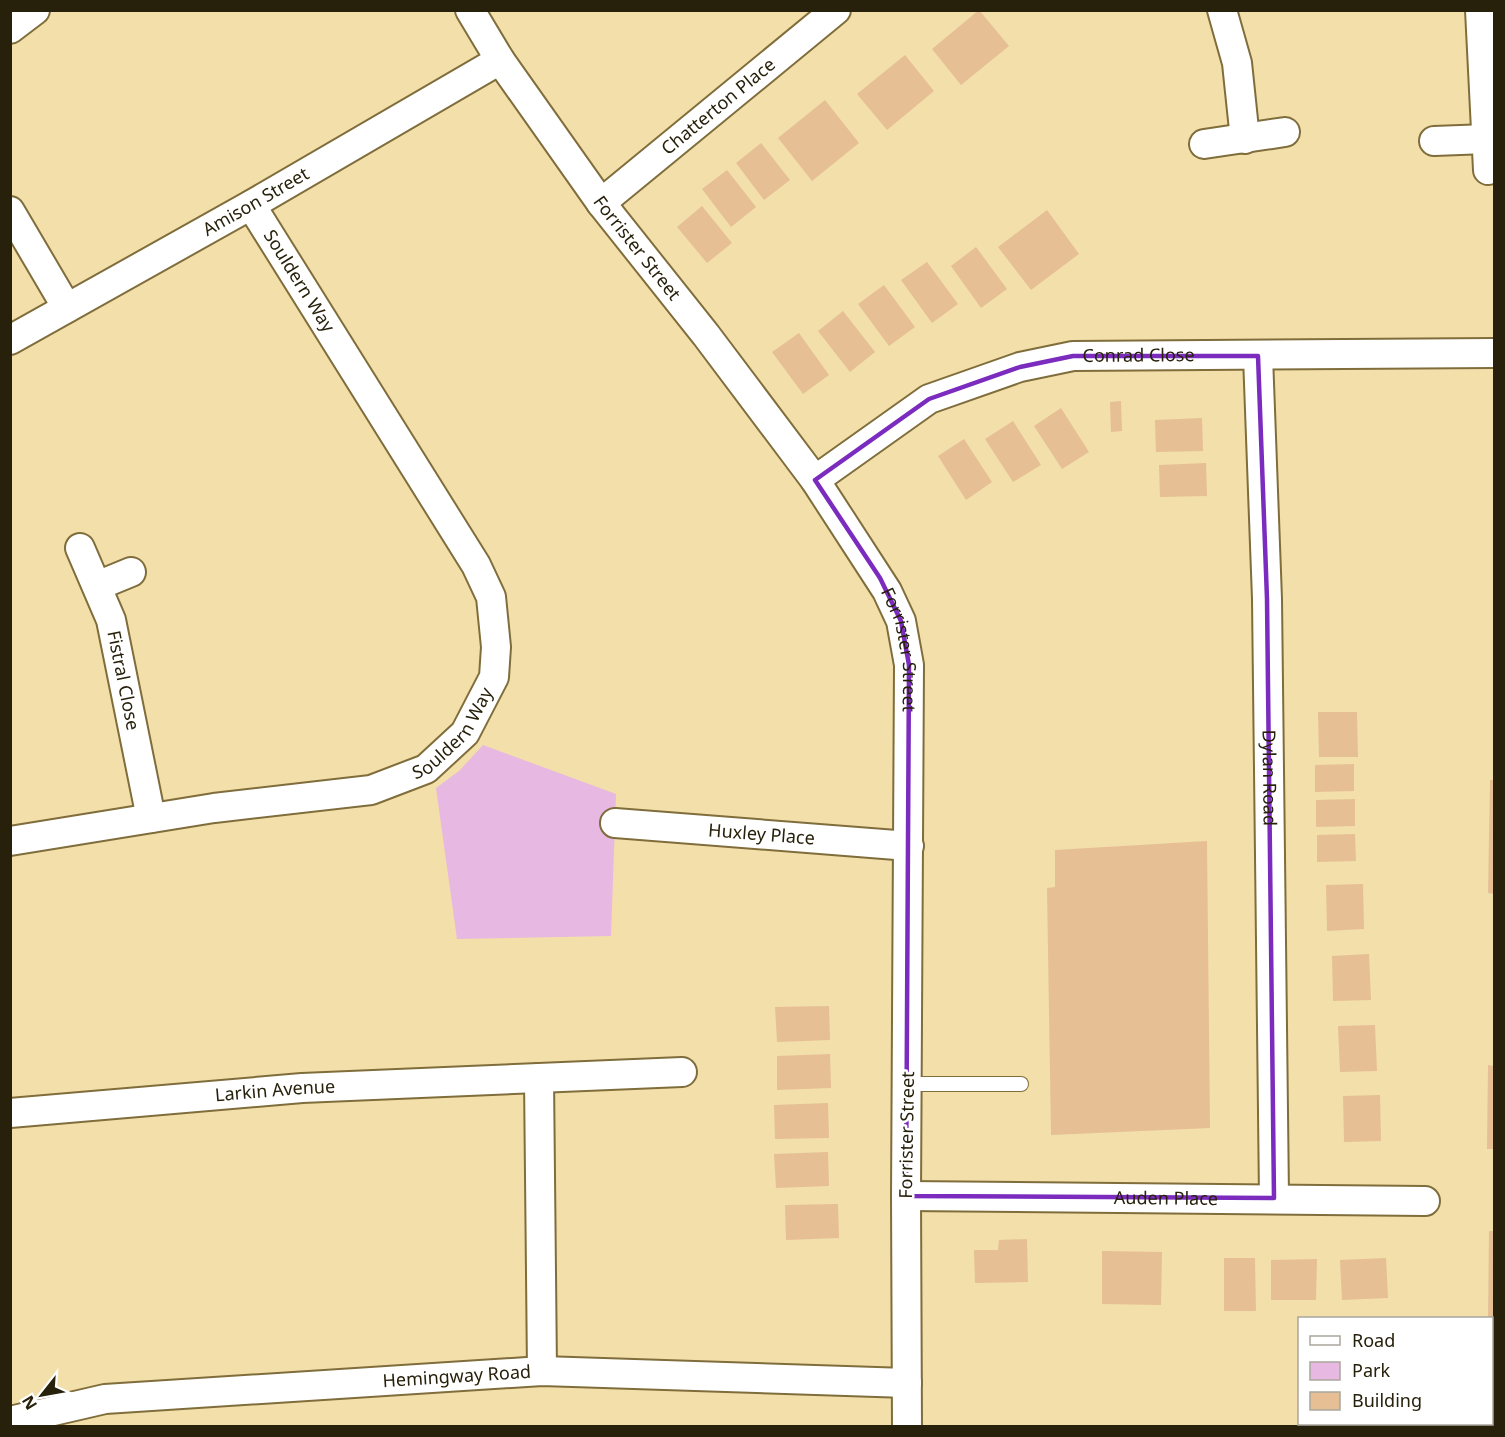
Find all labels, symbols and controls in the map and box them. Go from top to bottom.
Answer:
street label: Chatterton Place [656,52,780,160]
street label: Amison Street [198,161,313,241]
street label: Forrister Street [588,191,687,305]
street label: Souldern Way [259,225,341,337]
street label: Conrad Close [1082,342,1195,367]
street label: Forrister Street [876,583,922,713]
street label: Fistral Close [102,628,146,732]
street label: Souldern Way [408,682,498,784]
street label: Dylan Road [1258,730,1283,826]
street label: Huxley Place [707,817,816,850]
street label: Forrister Street [893,1071,919,1199]
street label: Larkin Avenue [214,1074,336,1106]
street label: Auden Place [1114,1185,1218,1210]
legend [1298,1317,1493,1425]
text: Road [1352,1328,1395,1352]
text: Park [1352,1358,1390,1382]
street label: Hemingway Road [382,1359,532,1392]
north arrow [12,1365,72,1425]
text: Building [1352,1388,1422,1412]
text: N [16,1391,42,1414]

